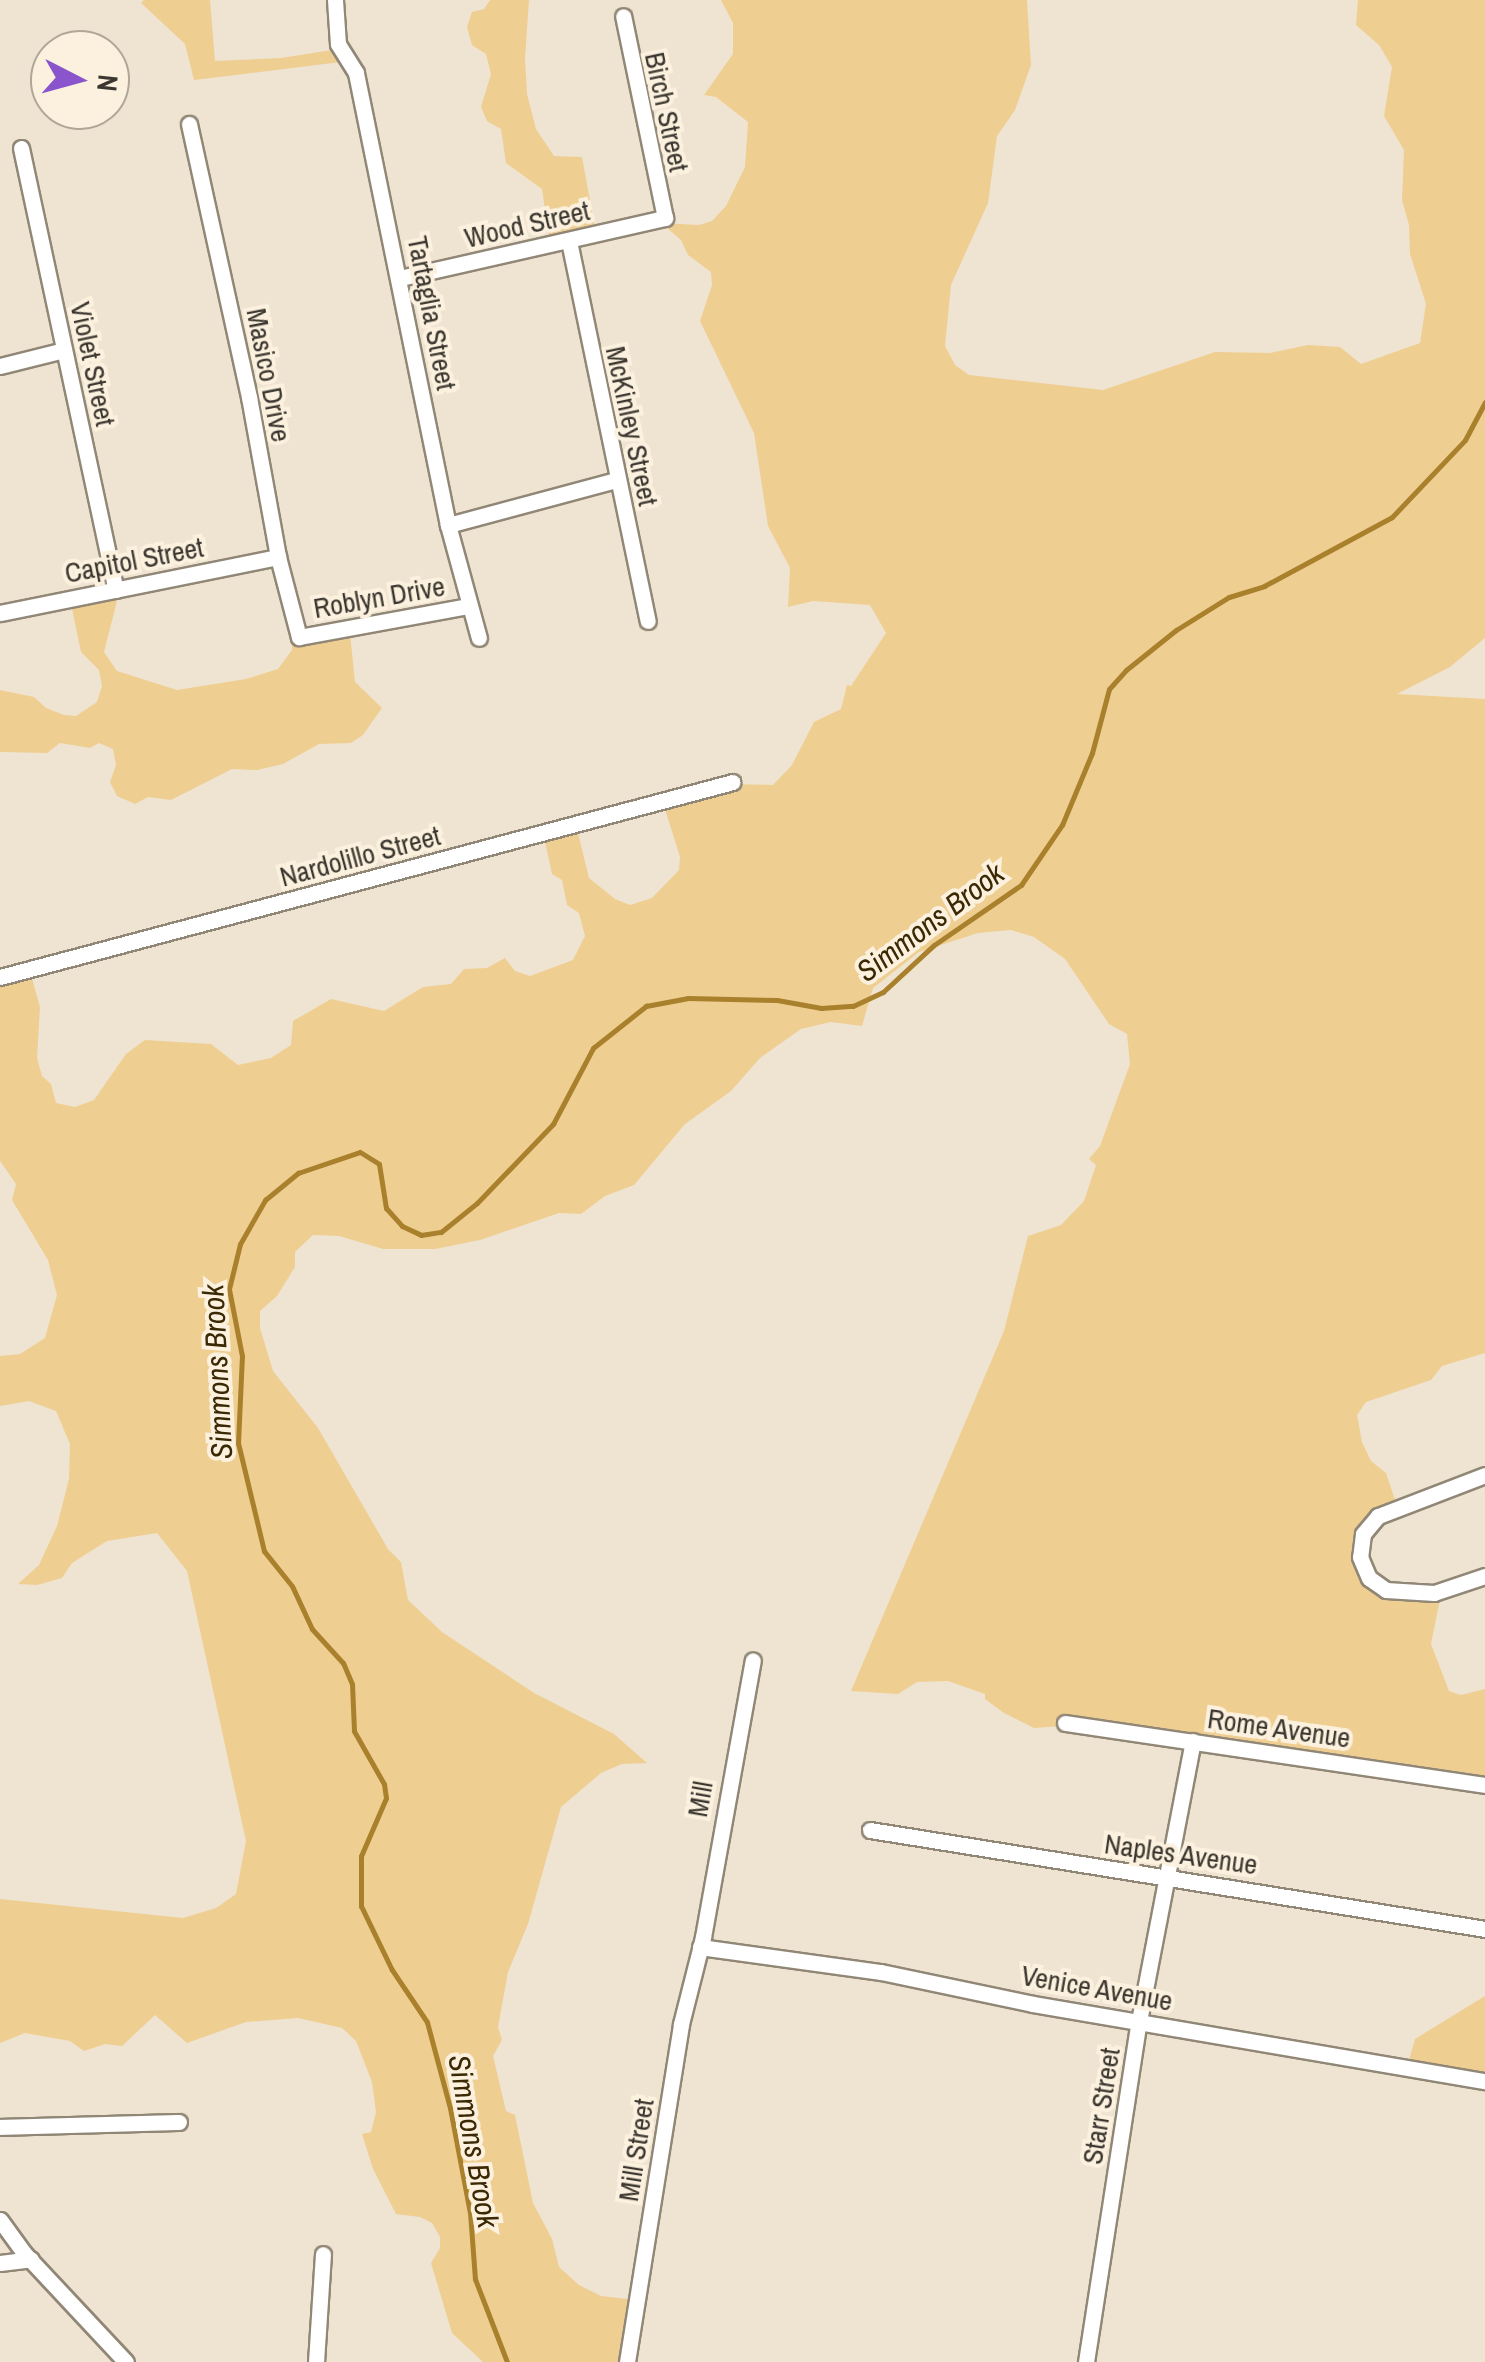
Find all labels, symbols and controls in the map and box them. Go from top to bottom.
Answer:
north arrow [30,30,130,130]
street label: Birch Street [638,49,696,175]
text: N [88,73,128,93]
street label: Wood Street [461,193,593,255]
street label: Tartaglia Street [401,233,463,393]
street label: Violet Street [63,299,123,429]
street label: Masico Drive [240,305,298,445]
street label: McKinley Street [599,343,665,509]
street label: Capitol Street [62,530,206,590]
street label: Roblyn Drive [311,569,447,625]
street label: Nardolillo Street [276,818,444,894]
water label: Simmons Brook [849,855,1011,989]
water label: Simmons Brook [194,1284,240,1460]
street label: Rome Avenue [1205,1701,1353,1755]
street label: Mill [680,1779,720,1819]
street label: Naples Avenue [1102,1827,1260,1881]
street label: Venice Avenue [1018,1958,1176,2018]
street label: Starr Street [1075,2045,1127,2167]
water label: Simmons Brook [441,2052,507,2230]
street label: Mill Street [611,2096,661,2204]

